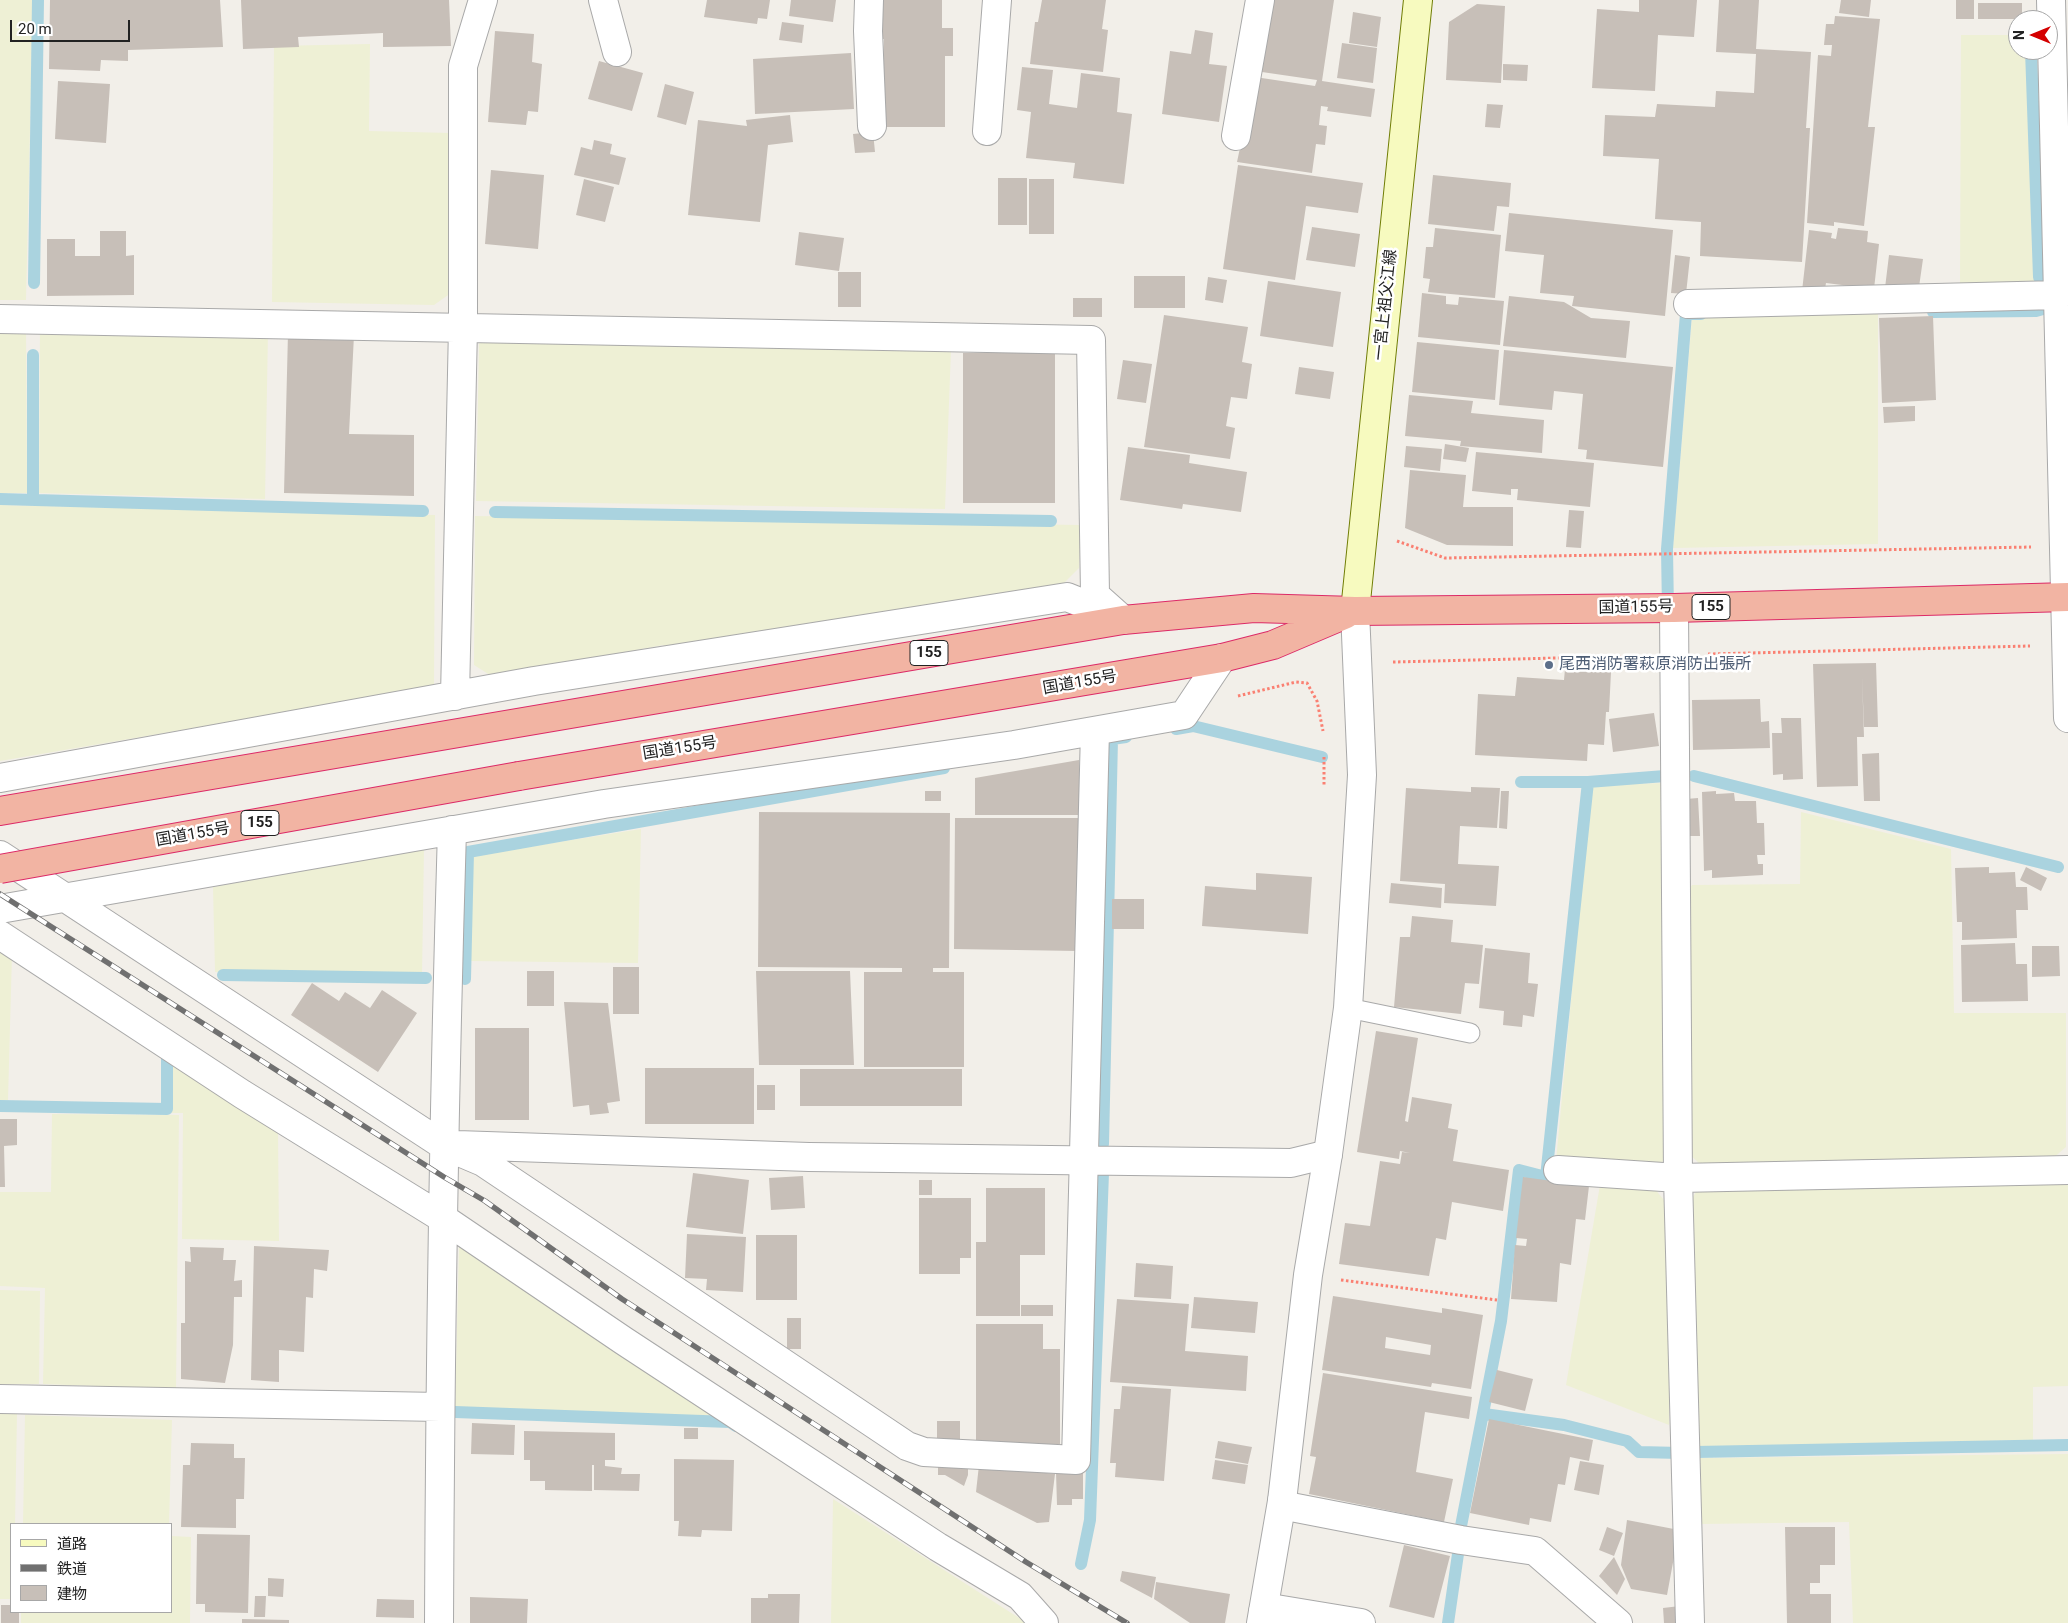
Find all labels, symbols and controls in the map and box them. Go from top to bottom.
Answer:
scale bar [12,10,132,42]
north arrow [2008,10,2058,60]
text: 20 m [18,20,52,38]
text: N [2011,30,2027,40]
street label: 一宮上祖父江線 [1371,248,1401,362]
road number: 155 [1692,594,1730,620]
street label: 国道155号 [1598,598,1674,618]
road number: 155 [910,640,948,666]
place label: 尾西消防署萩原消防出張所 [1559,655,1751,675]
marker: 尾西消防署萩原消防出張所 [1543,659,1555,671]
street label: 国道155号 [1041,667,1119,699]
street label: 国道155号 [641,734,719,764]
road number: 155 [241,810,279,836]
street label: 国道155号 [154,819,232,851]
legend [10,1523,172,1613]
text: 道路 [57,1535,87,1553]
text: 鉄道 [57,1560,87,1578]
text: 建物 [57,1585,87,1603]

